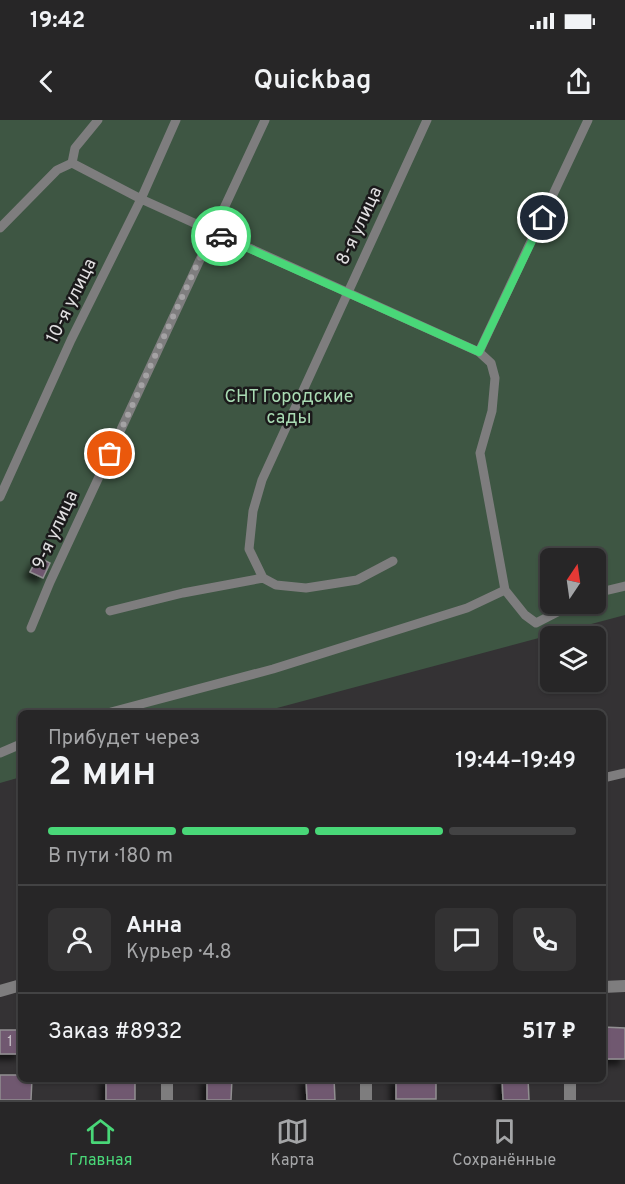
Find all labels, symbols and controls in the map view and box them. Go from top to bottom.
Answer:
text: 19:42 [30,8,85,35]
text: Quickbag [254,64,371,98]
icon: back [30,65,63,98]
icon: share [562,65,595,98]
street label: 8-я улица [332,183,388,269]
pin [517,192,568,243]
icon: home [526,201,559,234]
courier [191,206,251,266]
icon: car [205,220,238,253]
street label: 10-я улица [42,255,102,347]
park label: СНТ Городские сады [225,386,353,430]
pin [84,428,135,479]
icon: bag [93,437,126,470]
street label: 9-я улица [28,487,84,573]
north arrow [540,548,606,614]
map controls [540,548,606,692]
button: layers [540,626,606,692]
text: Прибудет через [48,726,200,752]
text: 19:44–19:49 [455,748,576,775]
text: 2 мин [48,750,156,799]
text: В пути · 180 m [48,844,173,870]
button: person [48,908,111,971]
button: chat [435,908,498,971]
button: phone [513,908,576,971]
text: Анна [126,913,182,940]
text: Курьер · 4.8 [126,940,232,966]
text: Заказ #8932 [48,1019,182,1046]
text: 517 ₽ [522,1019,576,1046]
house number: 1 [7,1033,13,1052]
tab: Главная [69,1115,132,1171]
tab: Карта [270,1115,314,1171]
tab: Сохранённые [452,1115,556,1171]

